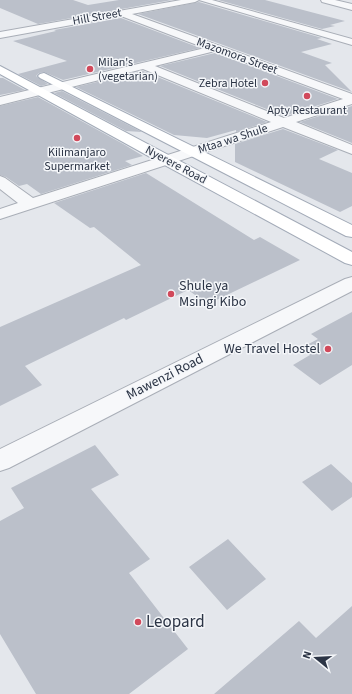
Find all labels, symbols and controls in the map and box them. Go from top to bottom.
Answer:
street label: Hill Street [71,4,123,30]
street label: Mazomora Street [194,33,280,79]
place label: Milan's (vegetarian) [98,54,158,85]
marker: Milan's (vegetarian) [85,64,95,74]
place label: Zebra Hotel [199,75,257,92]
marker: Zebra Hotel [260,78,270,88]
marker: Apty Restaurant [302,91,312,101]
place label: Apty Restaurant [267,102,347,119]
street label: Mtaa wa Shule [196,120,270,158]
marker: Kilimanjaro Supermarket [72,133,82,143]
street label: Nyerere Road [142,142,210,188]
place label: Kilimanjaro Supermarket [44,144,110,175]
place label: Shule ya Msingi Kibo [179,276,246,312]
marker: Shule ya Msingi Kibo [166,289,176,299]
place label: We Travel Hostel [224,339,320,359]
marker: We Travel Hostel [323,344,333,354]
street label: Mawenzi Road [123,349,207,405]
place label: Leopard [146,610,205,634]
marker: Leopard [133,617,143,627]
north arrow [296,638,336,678]
text: N [299,649,315,661]

